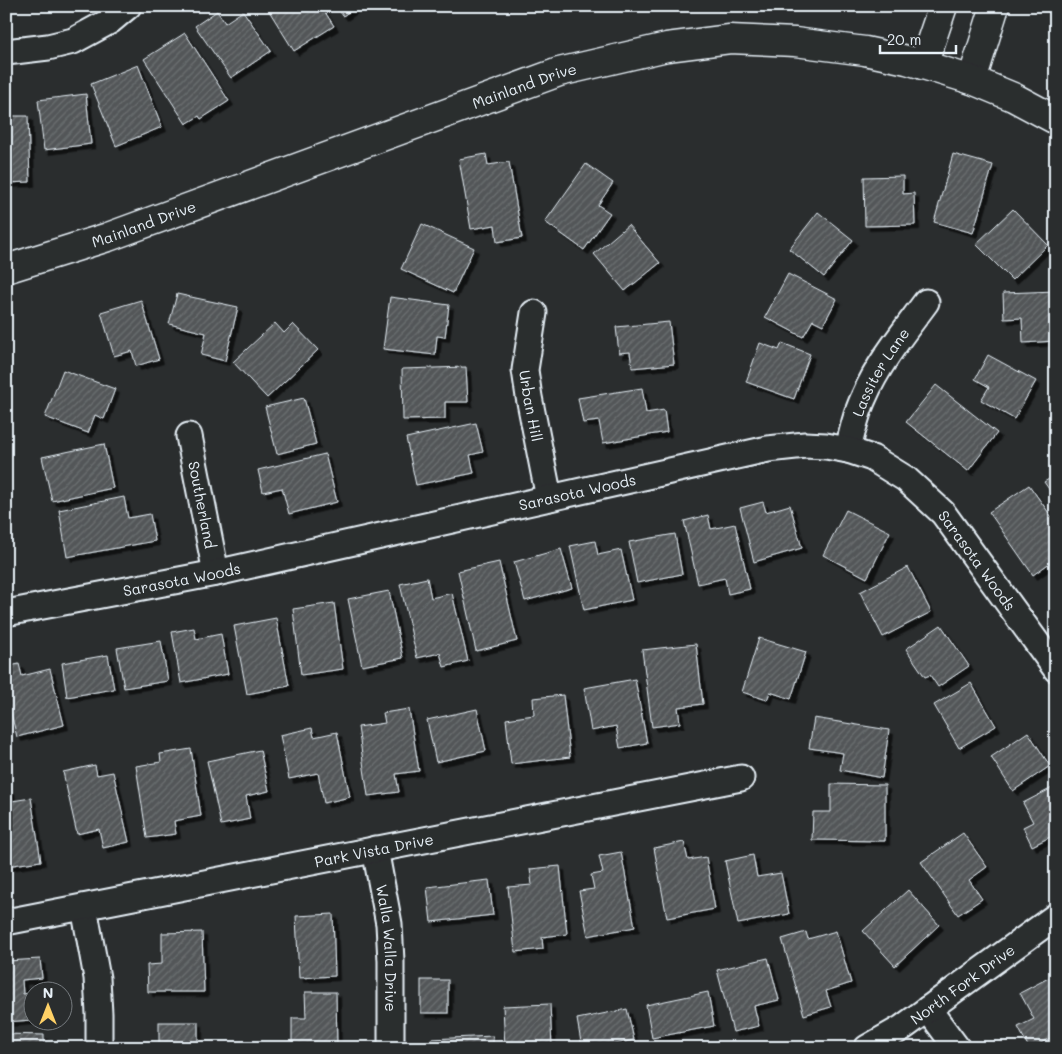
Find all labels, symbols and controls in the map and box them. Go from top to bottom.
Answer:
scale bar [880,22,956,54]
text: 20 m [887,29,921,49]
street label: Mainland Drive [469,58,578,113]
street label: Mainland Drive [89,196,199,252]
street label: Lassiter Lane [847,324,914,419]
street label: Urban Hill [515,369,548,443]
street label: Southerland [184,459,221,550]
street label: Sarasota Woods [517,469,638,515]
street label: Sarasota Woods [934,506,1020,615]
street label: Sarasota Woods [121,558,243,601]
street label: Park Vista Drive [313,828,435,871]
street label: Walla Walla Drive [372,882,401,1012]
street label: North Fork Drive [906,939,1019,1029]
north arrow [22,982,72,1032]
text: N [43,983,53,1002]

